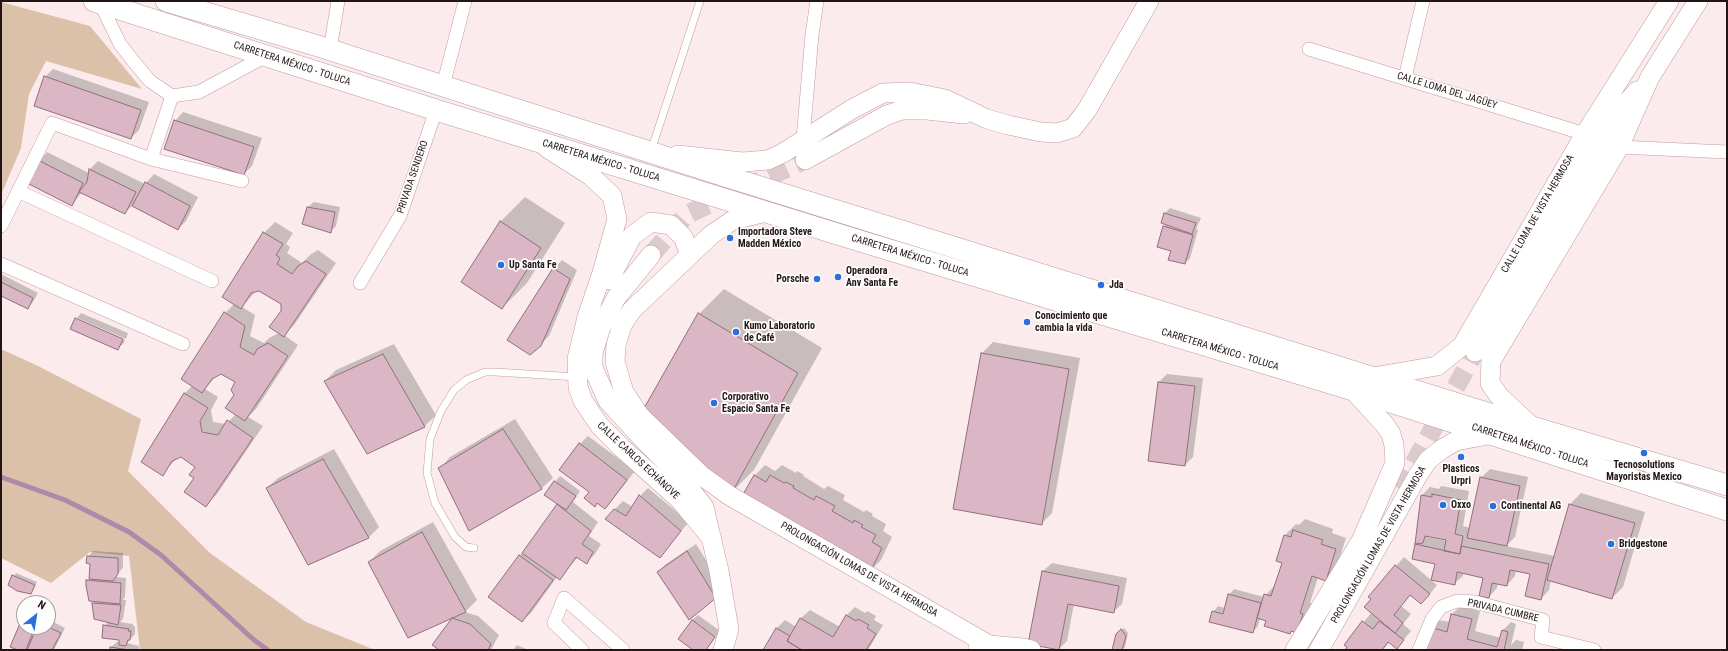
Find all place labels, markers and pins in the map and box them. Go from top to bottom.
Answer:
place label: Importadora Steve Madden México [738,226,812,250]
marker: Importadora Steve Madden México [725,233,735,243]
place label: Up Santa Fe [509,259,557,271]
marker: Up Santa Fe [496,260,506,270]
place label: Operadora Anv Santa Fe [846,265,898,288]
marker: Operadora Anv Santa Fe [833,272,843,282]
place label: Porsche [776,273,809,285]
marker: Porsche [812,274,822,284]
place label: Jda [1109,279,1124,291]
marker: Jda [1096,280,1106,290]
place label: Conocimiento que cambia la vida [1035,310,1107,334]
marker: Conocimiento que cambia la vida [1022,317,1032,327]
place label: Kumo Laboratorio de Café [744,320,815,344]
marker: Kumo Laboratorio de Café [731,327,741,337]
place label: Corporativo Espacio Santa Fe [722,391,790,414]
marker: Corporativo Espacio Santa Fe [709,398,719,408]
marker: Tecnosolutions Mayoristas Mexico [1639,448,1649,458]
marker: Plasticos Urpri [1456,452,1466,462]
place label: Tecnosolutions Mayoristas Mexico [1606,459,1682,482]
place label: Plasticos Urpri [1442,463,1480,486]
place label: Oxxo [1451,499,1471,511]
marker: Oxxo [1438,500,1448,510]
place label: Continental AG [1501,500,1561,512]
marker: Continental AG [1488,501,1498,511]
place label: Bridgestone [1619,538,1667,550]
marker: Bridgestone [1606,539,1616,549]

